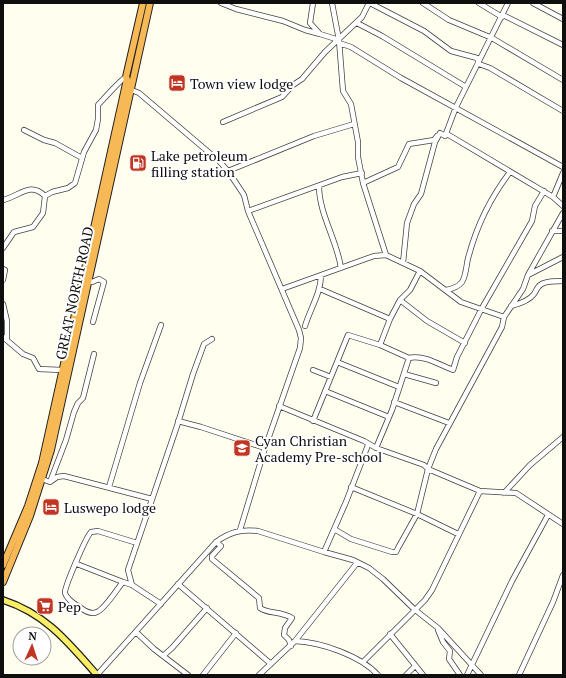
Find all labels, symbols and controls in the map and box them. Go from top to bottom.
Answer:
hotel icon: Town view lodge [167,73,187,93]
place label: Town view lodge [190,74,293,93]
place label: Lake petroleum filling station [151,146,248,181]
fuel station icon: Lake petroleum filling station [128,153,148,173]
street label: GREAT NORTH ROAD [51,224,97,361]
place label: Cyan Christian Academy Pre-school [255,431,382,466]
school or university icon: Cyan Christian Academy Pre-school [232,438,252,458]
hotel icon: Luswepo lodge [41,497,61,517]
place label: Luswepo lodge [64,498,156,517]
supermarket icon: Pep [35,596,55,616]
place label: Pep [58,597,81,616]
north arrow [12,626,52,666]
text: N [28,629,38,643]

